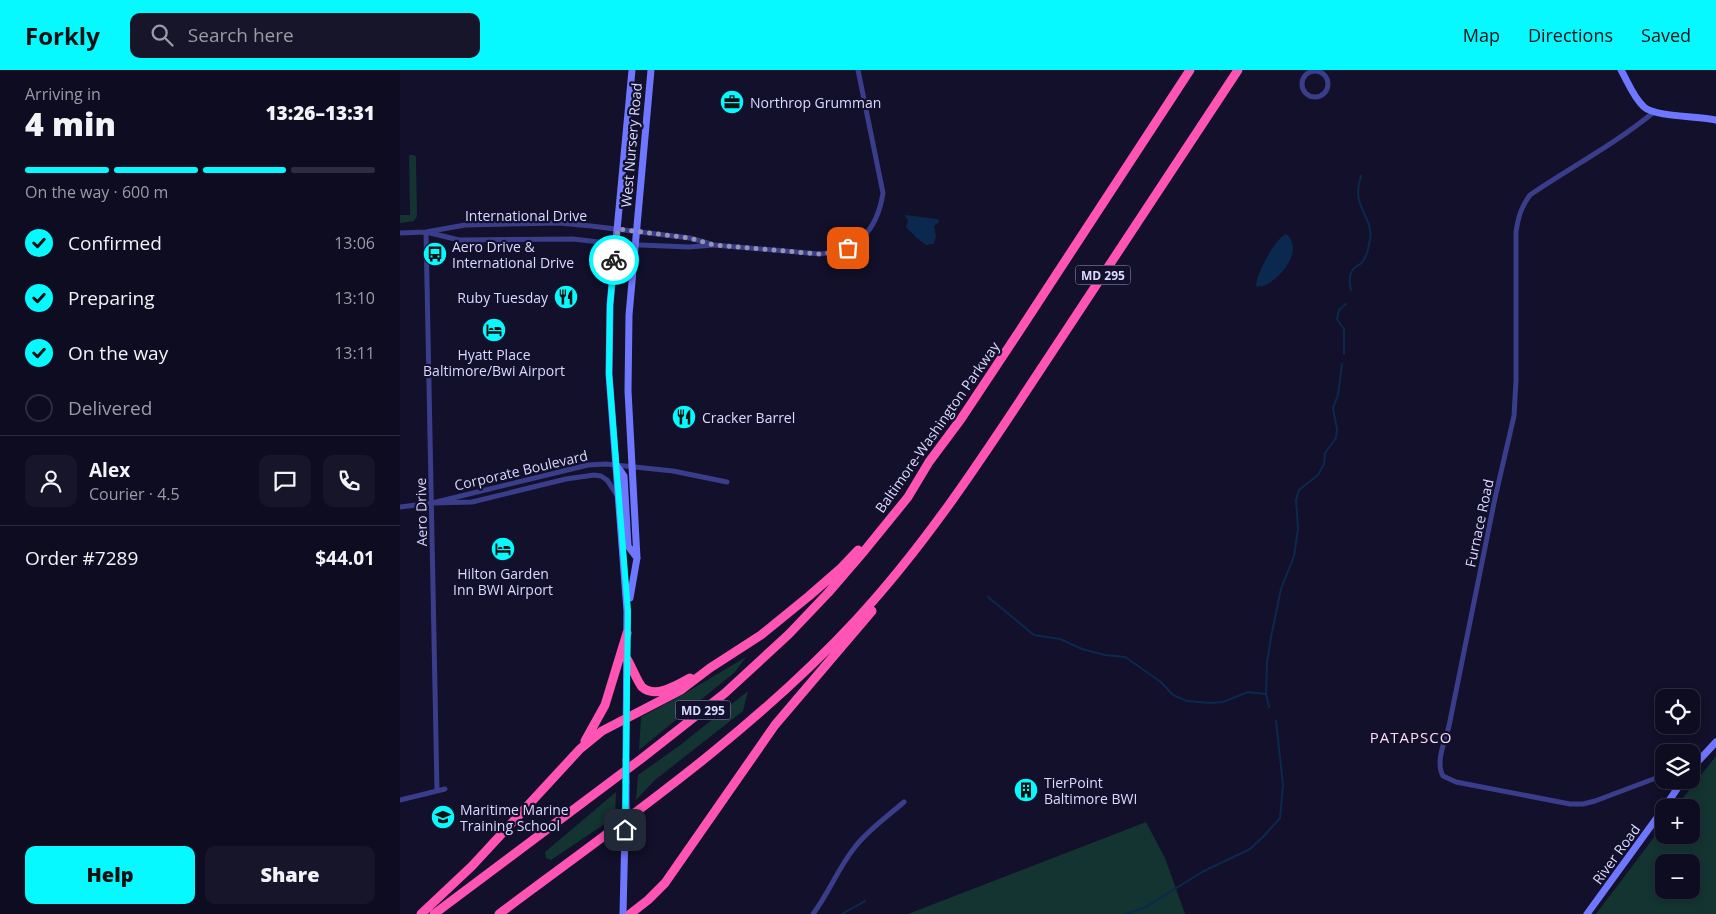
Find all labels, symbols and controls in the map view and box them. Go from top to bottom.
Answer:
search box [130,13,480,58]
text: Forkly [25,19,100,52]
icon: search [148,21,176,49]
text: Search here [188,22,294,48]
text: Map [1463,23,1500,47]
text: Directions [1528,23,1613,47]
text: Saved [1641,23,1691,47]
street label: West Nursery Road [616,82,646,208]
text: Arriving in [25,83,101,105]
office icon: Northrop Grumman [719,89,745,115]
place label: Northrop Grumman [750,93,881,112]
text: 13:26–13:31 [265,100,375,126]
text: 4 min [25,102,116,145]
text: On the way · 600 m [25,181,168,203]
street label: International Drive [465,206,587,225]
pin [827,227,869,269]
icon: check [25,229,53,257]
text: Confirmed [68,230,162,256]
text: 13:06 [334,232,375,254]
icon: bag [834,234,862,262]
courier [589,235,639,285]
place label: Aero Drive & International Drive [452,237,574,272]
bus stop icon: Aero Drive & International Drive [422,241,448,267]
icon: bike [600,246,628,274]
road number: MD 295 [1076,266,1130,284]
icon: check [25,284,53,312]
restaurant icon: Ruby Tuesday [553,284,579,310]
text: Preparing [68,285,155,311]
text: 13:10 [334,287,375,309]
place label: Ruby Tuesday [457,288,549,307]
hotel icon: Hyatt Place Baltimore/Bwi Airport [481,317,507,343]
street label: Baltimore-Washington Parkway [871,337,1004,516]
icon: check [25,339,53,367]
text: On the way [68,340,168,366]
text: 13:11 [334,342,375,364]
place label: Hyatt Place Baltimore/Bwi Airport [423,345,565,380]
text: Delivered [68,395,152,421]
restaurant icon: Cracker Barrel [671,404,697,430]
place label: Cracker Barrel [702,408,795,427]
street label: Corporate Boulevard [452,445,590,495]
button: person [25,455,77,507]
button: chat [259,455,311,507]
button: phone [323,455,375,507]
text: Alex [89,457,130,483]
street label: Aero Drive [411,477,431,547]
street label: Furnace Road [1460,477,1498,569]
text: Courier · 4.5 [89,483,180,505]
hotel icon: Hilton Garden Inn BWI Airport [490,536,516,562]
text: Order #7289 [25,545,138,571]
text: $44.01 [315,545,375,571]
place label: Hilton Garden Inn BWI Airport [453,564,553,599]
map controls [1655,689,1700,899]
button: locate [1655,689,1700,734]
road number: MD 295 [676,700,730,720]
district label: PATAPSCO [1370,727,1452,747]
button: layers [1655,744,1700,789]
place label: TierPoint Baltimore BWI [1044,773,1137,808]
building icon: TierPoint Baltimore BWI [1013,777,1039,803]
button: + [1655,799,1700,844]
place label: Maritime Marine Training School [460,800,569,835]
school or university icon: Maritime Marine Training School [430,804,456,830]
pin [604,809,646,851]
icon: home [611,816,639,844]
street label: River Road [1588,820,1644,888]
button: Help [25,846,195,904]
button: Share [205,846,375,904]
button: − [1655,854,1700,899]

